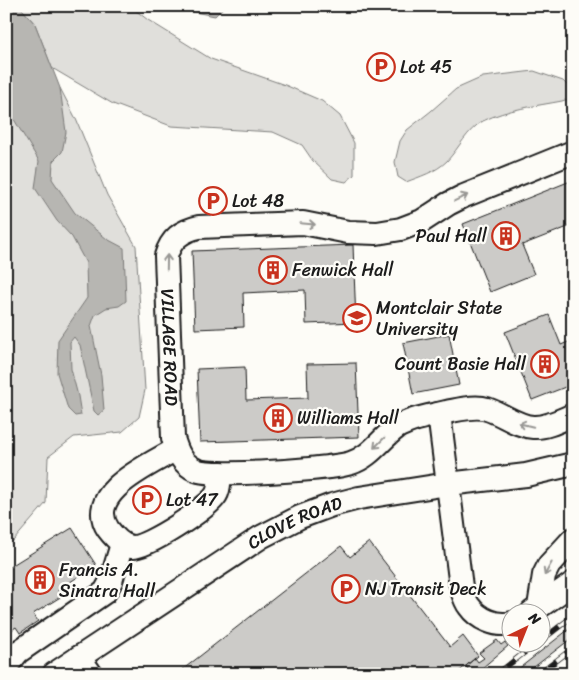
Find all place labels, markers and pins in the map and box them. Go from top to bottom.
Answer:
place label: Lot 45 [400,51,452,83]
parking icon: Lot 45 [366,52,396,82]
place label: Lot 48 [232,185,284,217]
parking icon: Lot 48 [198,186,228,216]
place label: Paul Hall [416,220,488,252]
building icon: Paul Hall [491,221,521,251]
place label: Fenwick Hall [292,254,394,286]
building icon: Fenwick Hall [258,255,288,285]
place label: Montclair State University [376,292,502,345]
school or university icon: Montclair State University [342,303,372,333]
place label: Count Basie Hall [395,348,527,380]
building icon: Count Basie Hall [530,349,560,379]
place label: Williams Hall [297,402,400,434]
building icon: Williams Hall [263,403,293,433]
place label: Lot 47 [166,484,219,516]
parking icon: Lot 47 [132,485,162,515]
place label: Francis A. Sinatra Hall [59,554,156,607]
building icon: Francis A. Sinatra Hall [25,565,55,595]
place label: NJ Transit Deck [365,573,487,605]
parking icon: NJ Transit Deck [331,574,361,604]

